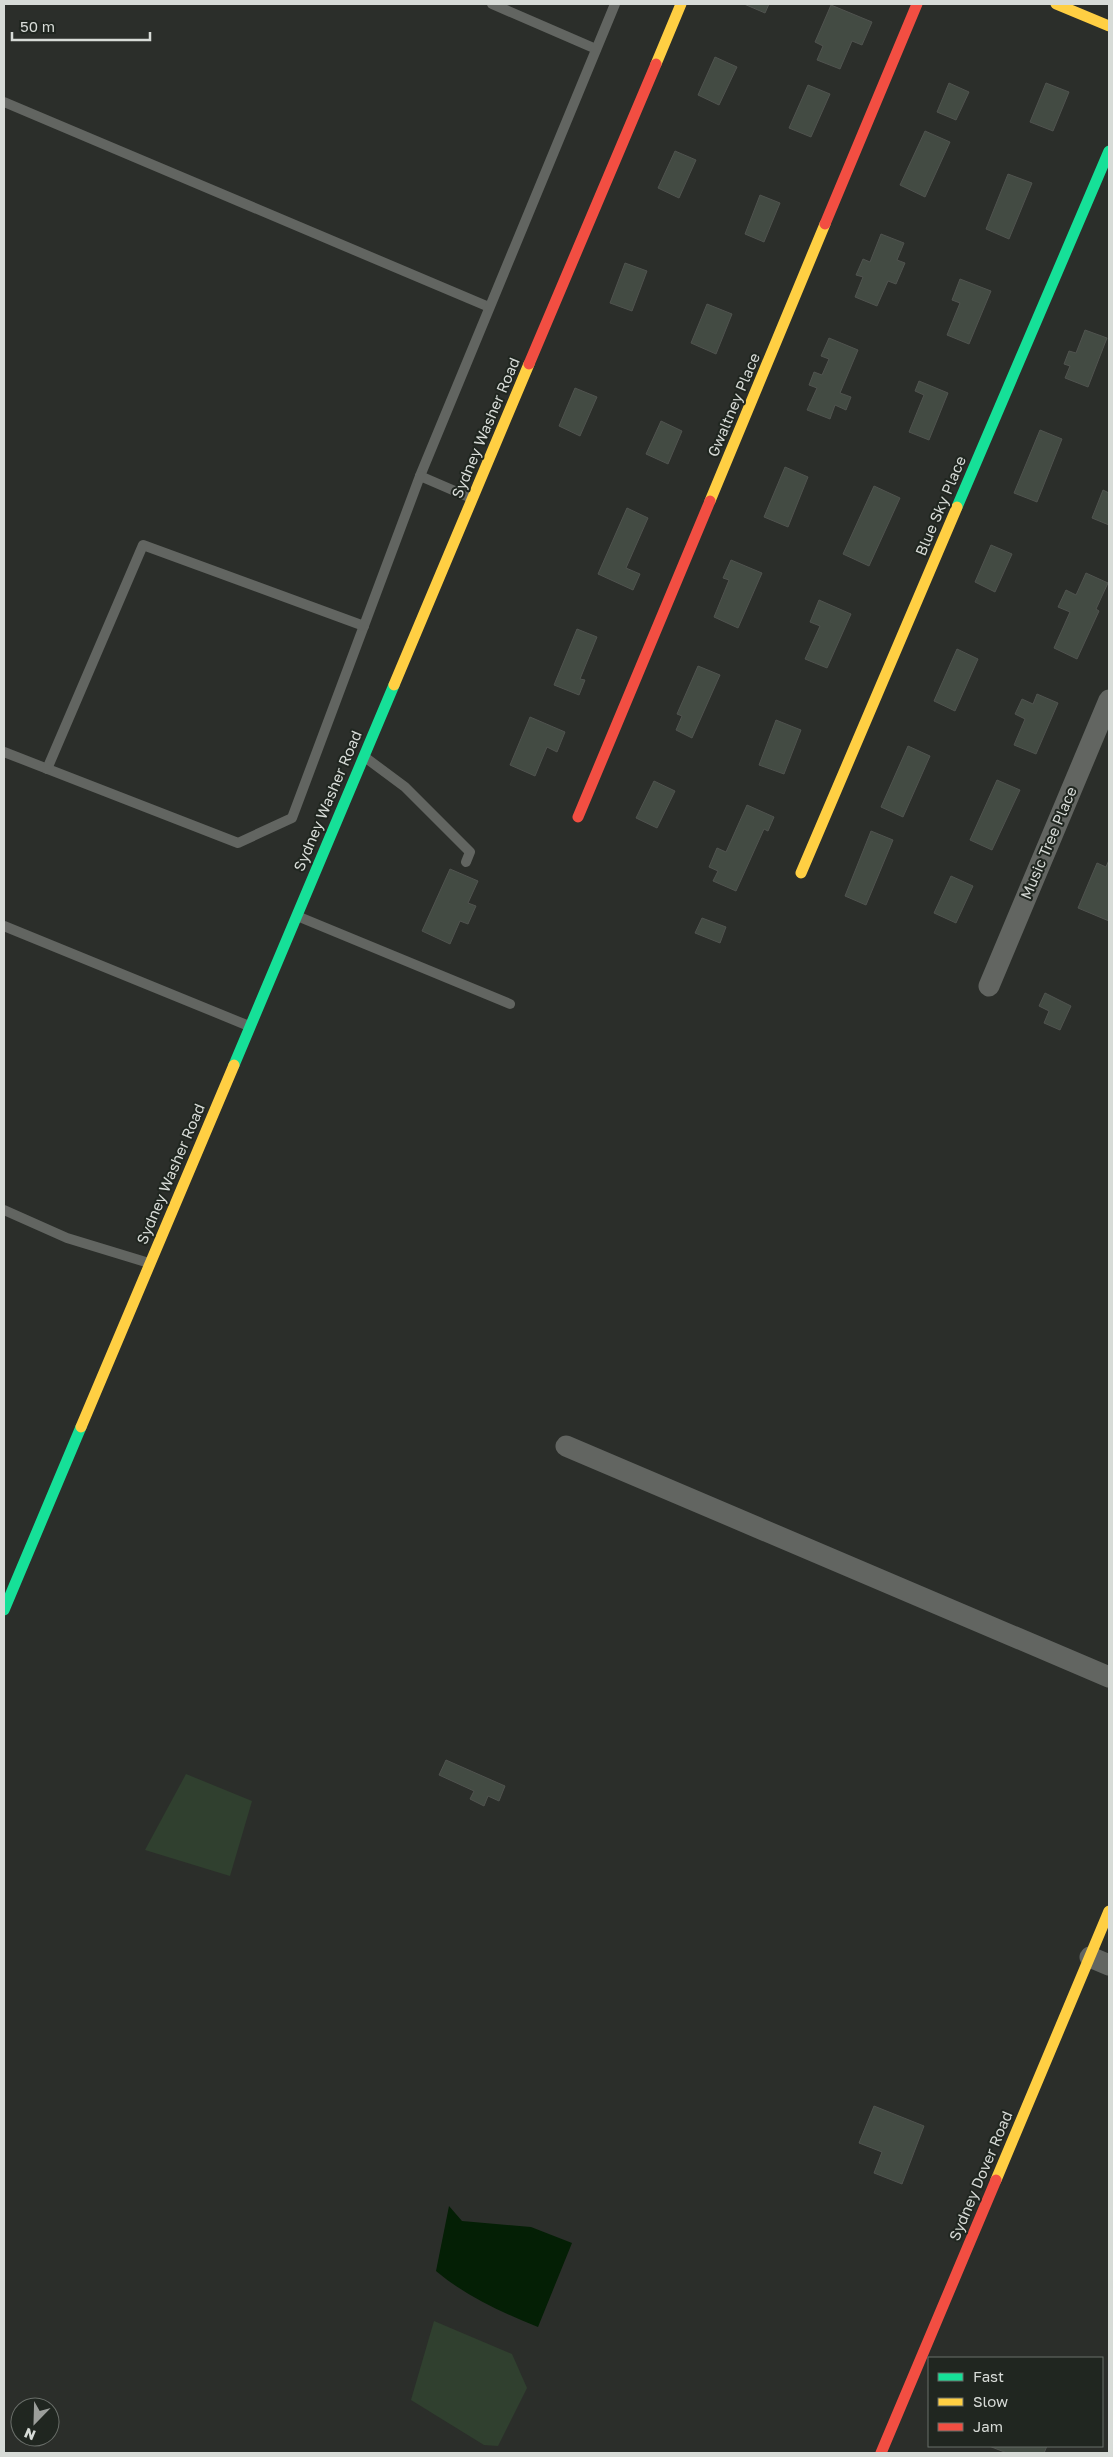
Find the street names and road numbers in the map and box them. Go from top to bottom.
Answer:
street label: Gwaltney Place [703,350,763,459]
street label: Sydney Washer Road [447,355,523,501]
street label: Blue Sky Place [911,453,969,558]
street label: Sydney Washer Road [289,728,365,874]
street label: Music Tree Place [1016,783,1080,902]
street label: Sydney Washer Road [132,1101,208,1247]
street label: Sydney Dover Road [945,2108,1016,2243]

